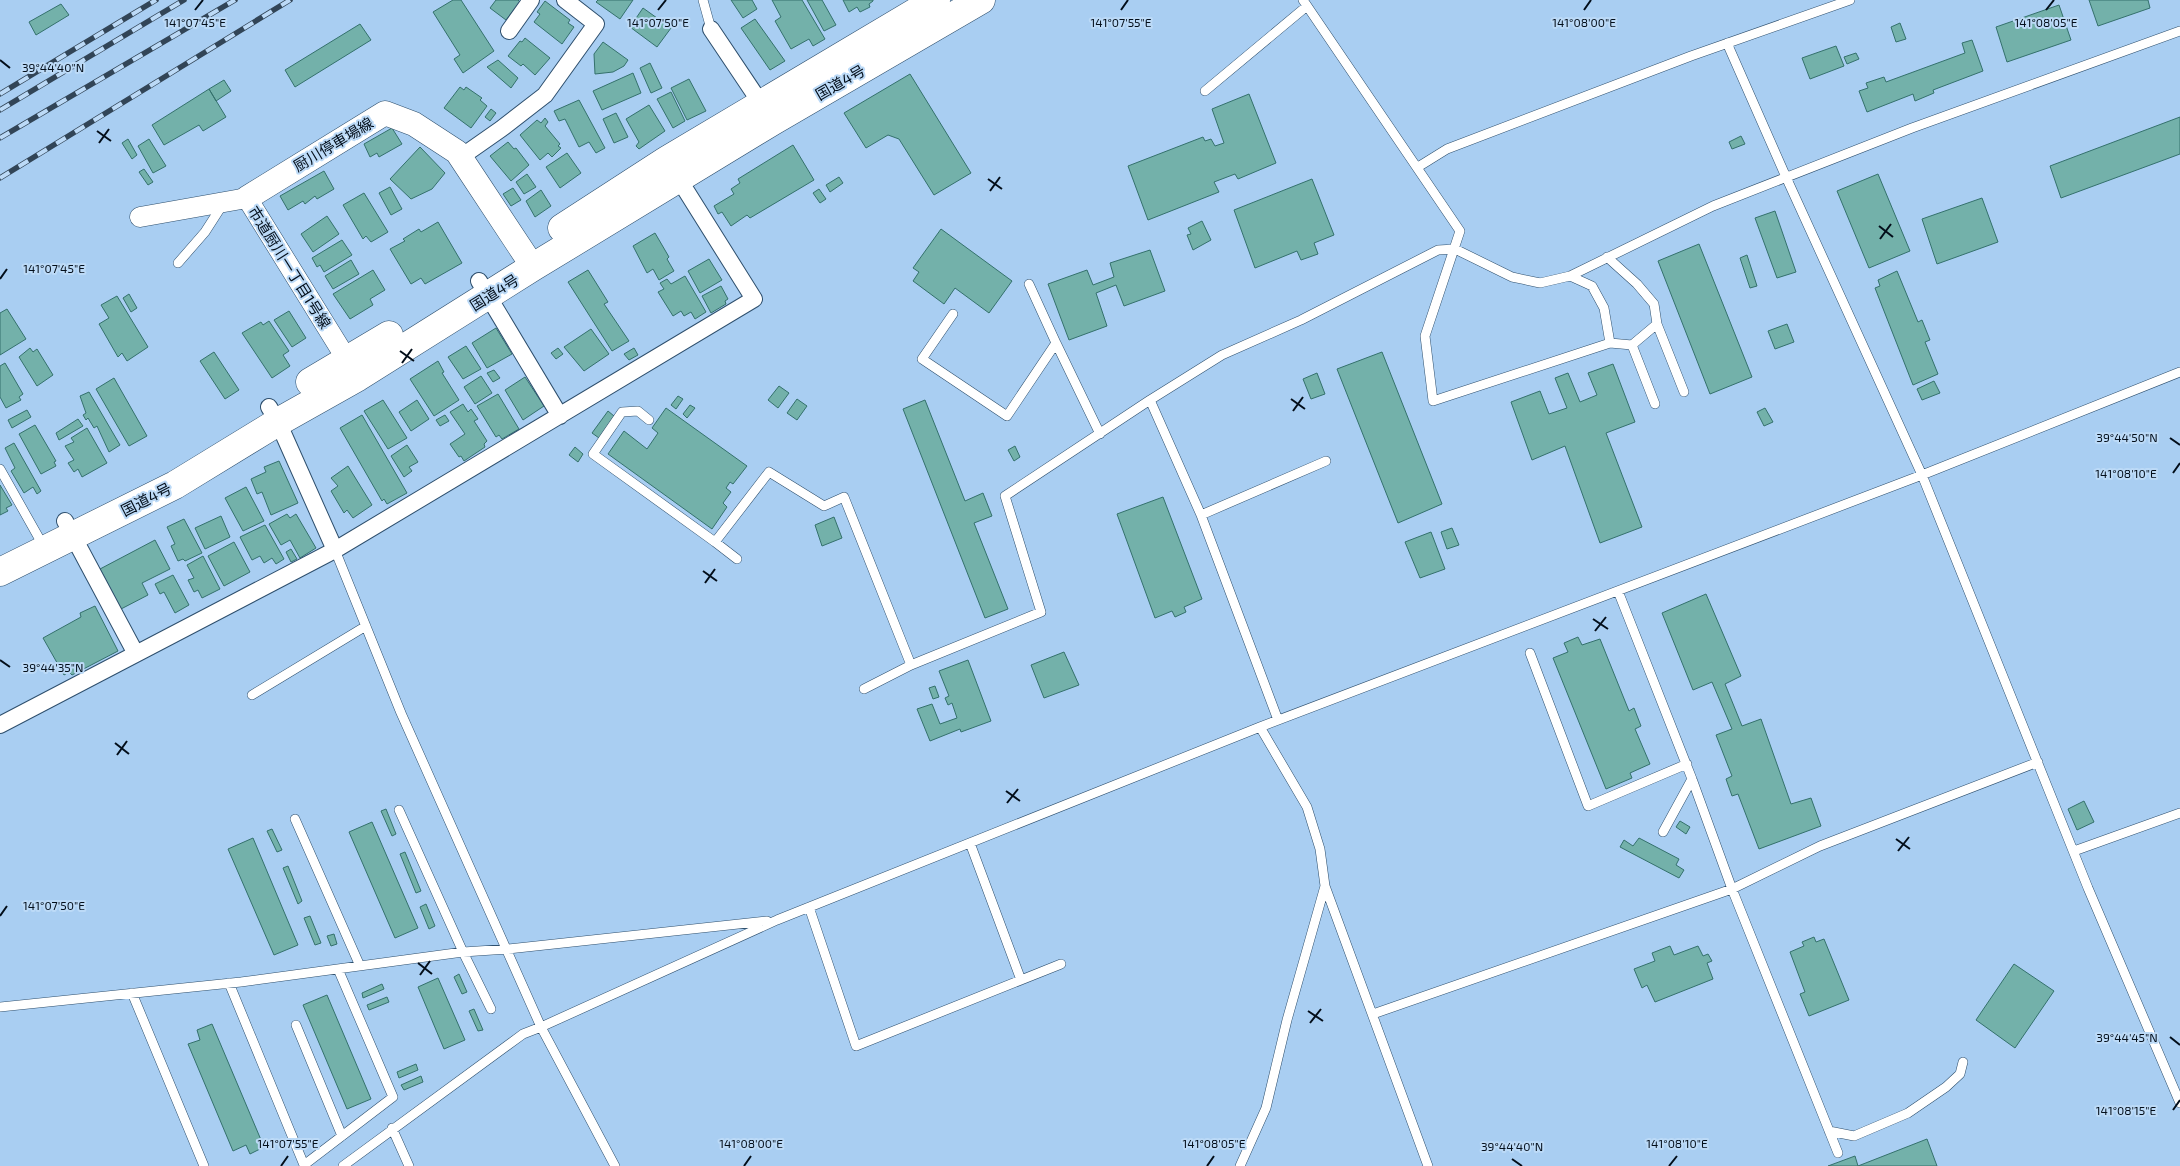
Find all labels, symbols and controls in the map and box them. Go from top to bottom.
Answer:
text: 141°07'45"E [164,15,226,29]
text: 141°07'50"E [627,15,689,29]
text: 141°07'55"E [1091,15,1152,29]
text: 141°08'00"E [1552,15,1616,29]
text: 141°08'05"E [2015,15,2078,29]
text: 39°44'40"N [22,60,84,74]
street label: 国道4号 [812,61,868,103]
street label: 厨川停車場線 [290,113,376,175]
street label: 市道厨川一丁目1号線 [245,202,335,332]
text: 141°07'45"E [23,261,85,275]
street label: 国道4号 [466,270,522,314]
text: 39°44'50"N [2096,430,2158,444]
text: 141°08'10"E [2095,466,2157,480]
street label: 国道4号 [118,479,174,519]
text: 39°44'35"N [23,660,83,674]
text: 141°07'50"E [23,898,85,912]
text: 39°44'45"N [2096,1030,2158,1044]
text: 141°08'15"E [2096,1103,2157,1117]
text: 141°07'55"E [258,1136,319,1150]
text: 141°08'00"E [719,1136,783,1150]
text: 141°08'05"E [1183,1136,1246,1150]
text: 141°08'10"E [1646,1136,1708,1150]
text: 39°44'40"N [1481,1139,1543,1153]

